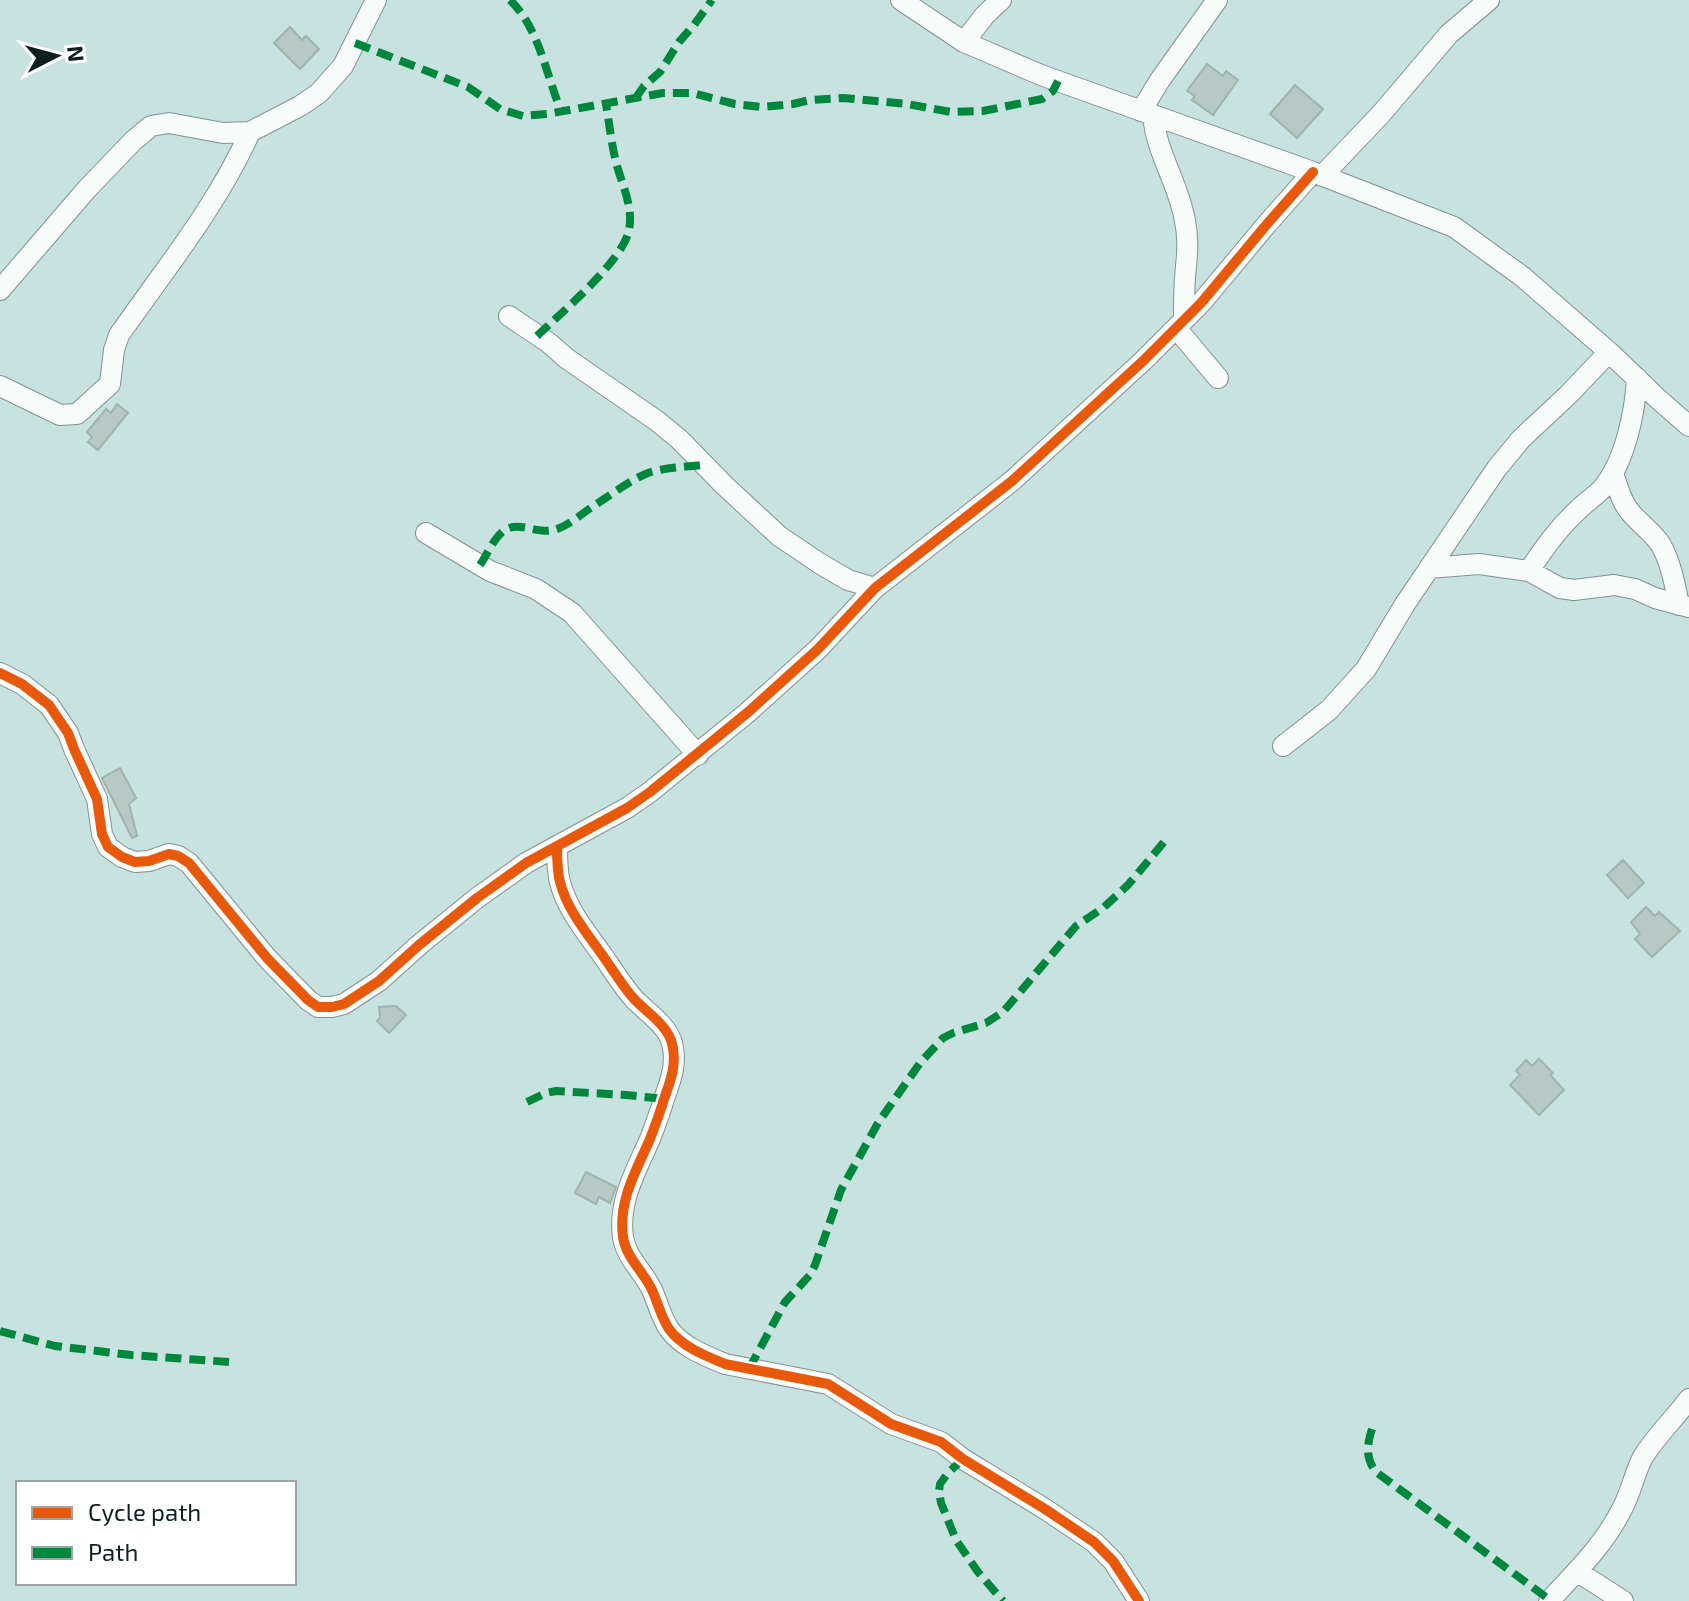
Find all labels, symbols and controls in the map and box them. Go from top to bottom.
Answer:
north arrow [16,16,96,96]
text: N [63,45,91,63]
legend [16,1481,296,1585]
text: Cycle path [88,1497,201,1526]
text: Path [88,1537,138,1566]

